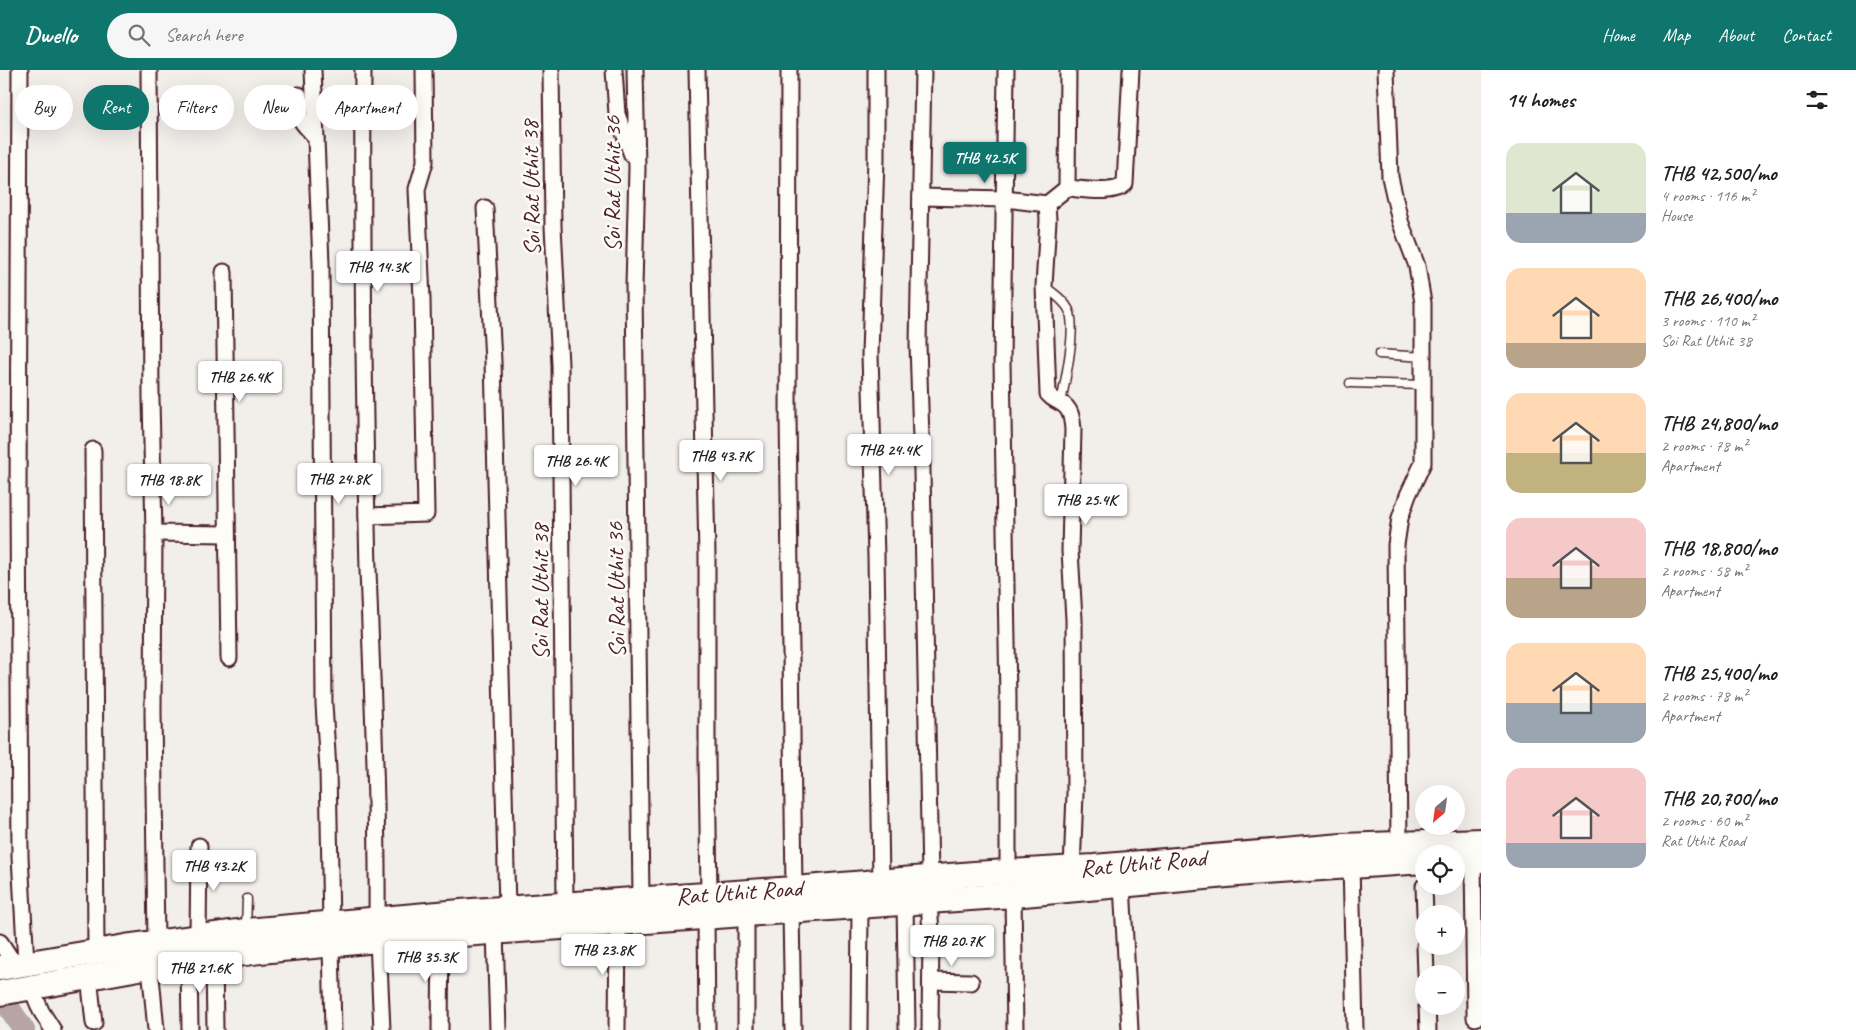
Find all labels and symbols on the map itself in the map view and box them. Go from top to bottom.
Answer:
street label: Soi Rat Uthit 36 [597,115,627,252]
street label: Soi Rat Uthit 38 [515,118,547,256]
pin: THB 42.5K [928,142,1042,184]
pin: THB 14.3K [321,250,435,293]
pin: THB 26.4K [183,360,297,403]
pin: THB 24.4K [832,434,946,476]
pin: THB 43.7K [664,440,778,482]
pin: THB 26.4K [519,444,633,487]
pin: THB 24.8K [282,462,396,505]
pin: THB 18.8K [112,464,226,506]
pin: THB 25.4K [1029,484,1143,526]
street label: Soi Rat Uthit 36 [600,521,632,658]
street label: Soi Rat Uthit 38 [525,522,555,660]
north arrow [1415,785,1465,835]
street label: Rat Uthit Road [1079,842,1211,883]
pin: THB 43.2K [157,850,271,892]
street label: Rat Uthit Road [675,872,807,911]
pin: THB 20.7K [895,924,1009,967]
pin: THB 23.8K [546,934,660,976]
pin: THB 35.3K [369,940,483,983]
pin: THB 21.6K [143,952,257,994]

